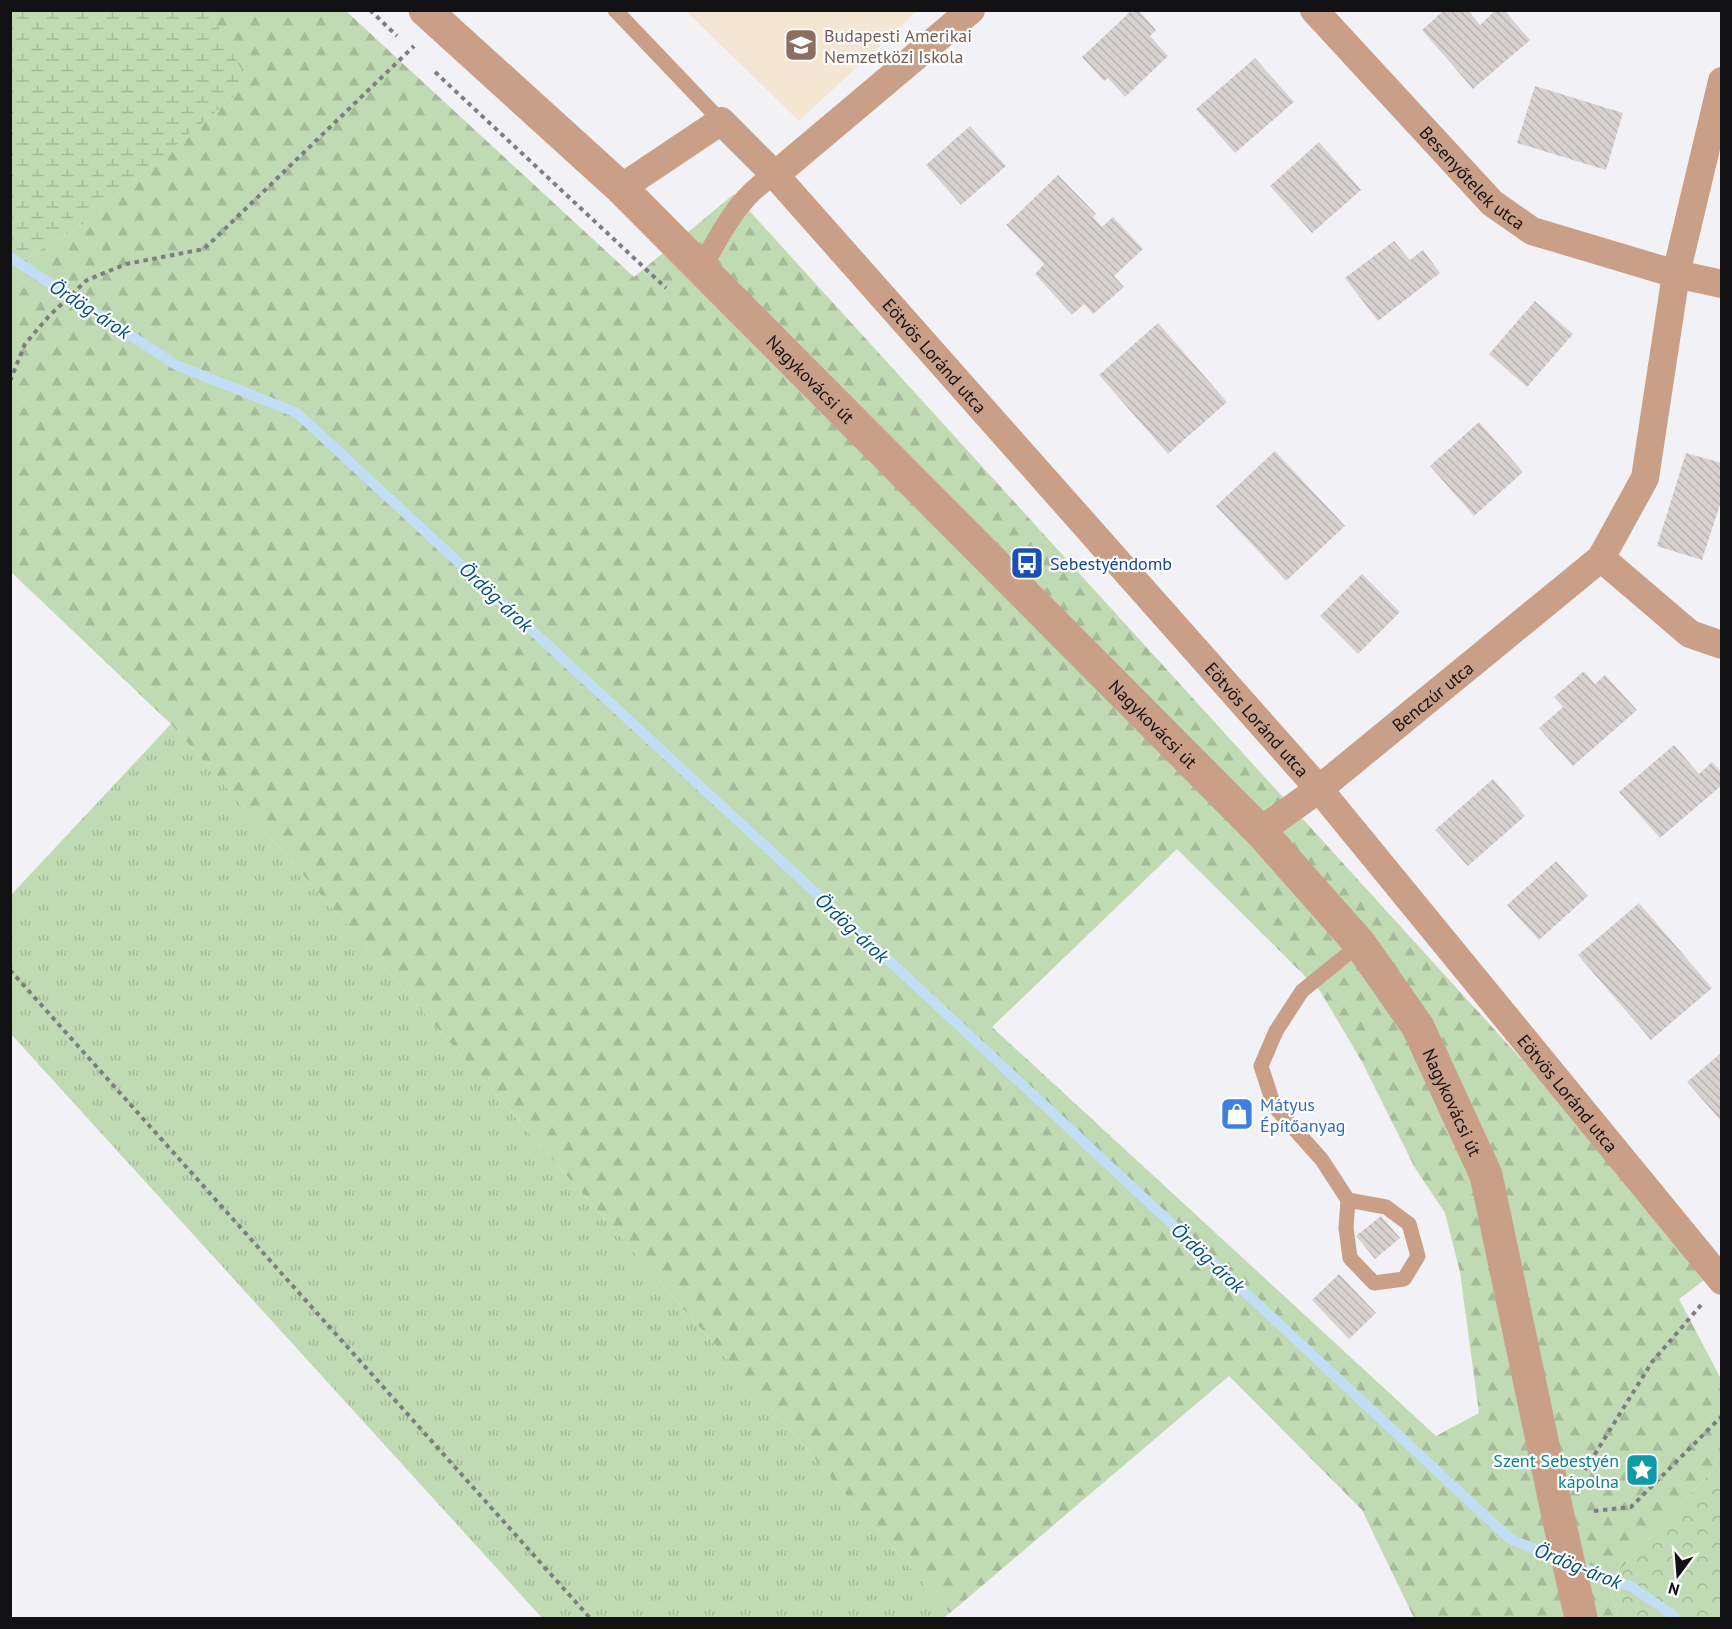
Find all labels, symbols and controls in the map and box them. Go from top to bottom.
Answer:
place label: Budapesti Amerikai Nemzetközi Iskola [824,24,972,68]
school or university icon: Budapesti Amerikai Nemzetközi Iskola [783,27,819,63]
street label: Besenyőtelek utca [1415,121,1530,234]
water label: Ördög-árok [44,273,136,345]
street label: Eötvös Loránd utca [878,293,992,418]
street label: Nagykovácsi út [762,330,860,428]
bus stop icon: Sebestyéndomb [1009,545,1045,581]
place label: Sebestyéndomb [1050,552,1172,575]
water label: Ördög-árok [454,556,539,639]
street label: Benczúr utca [1387,656,1478,736]
street label: Eötvös Loránd utca [1200,657,1314,782]
street label: Nagykovácsi út [1104,675,1202,773]
water label: Ördög-árok [810,887,895,970]
street label: Eötvös Loránd utca [1513,1029,1623,1157]
street label: Nagykovácsi út [1418,1045,1487,1159]
place label: Mátyus Építőanyag [1260,1093,1346,1137]
shop icon: Mátyus Építőanyag [1219,1096,1255,1132]
water label: Ördög-árok [1166,1217,1251,1300]
place label: Szent Sebestyén kápolna [1493,1449,1619,1493]
place icon: Szent Sebestyén kápolna [1624,1452,1660,1488]
water label: Ördög-árok [1531,1537,1626,1596]
north arrow [1648,1545,1708,1605]
text: N [1666,1578,1682,1600]

